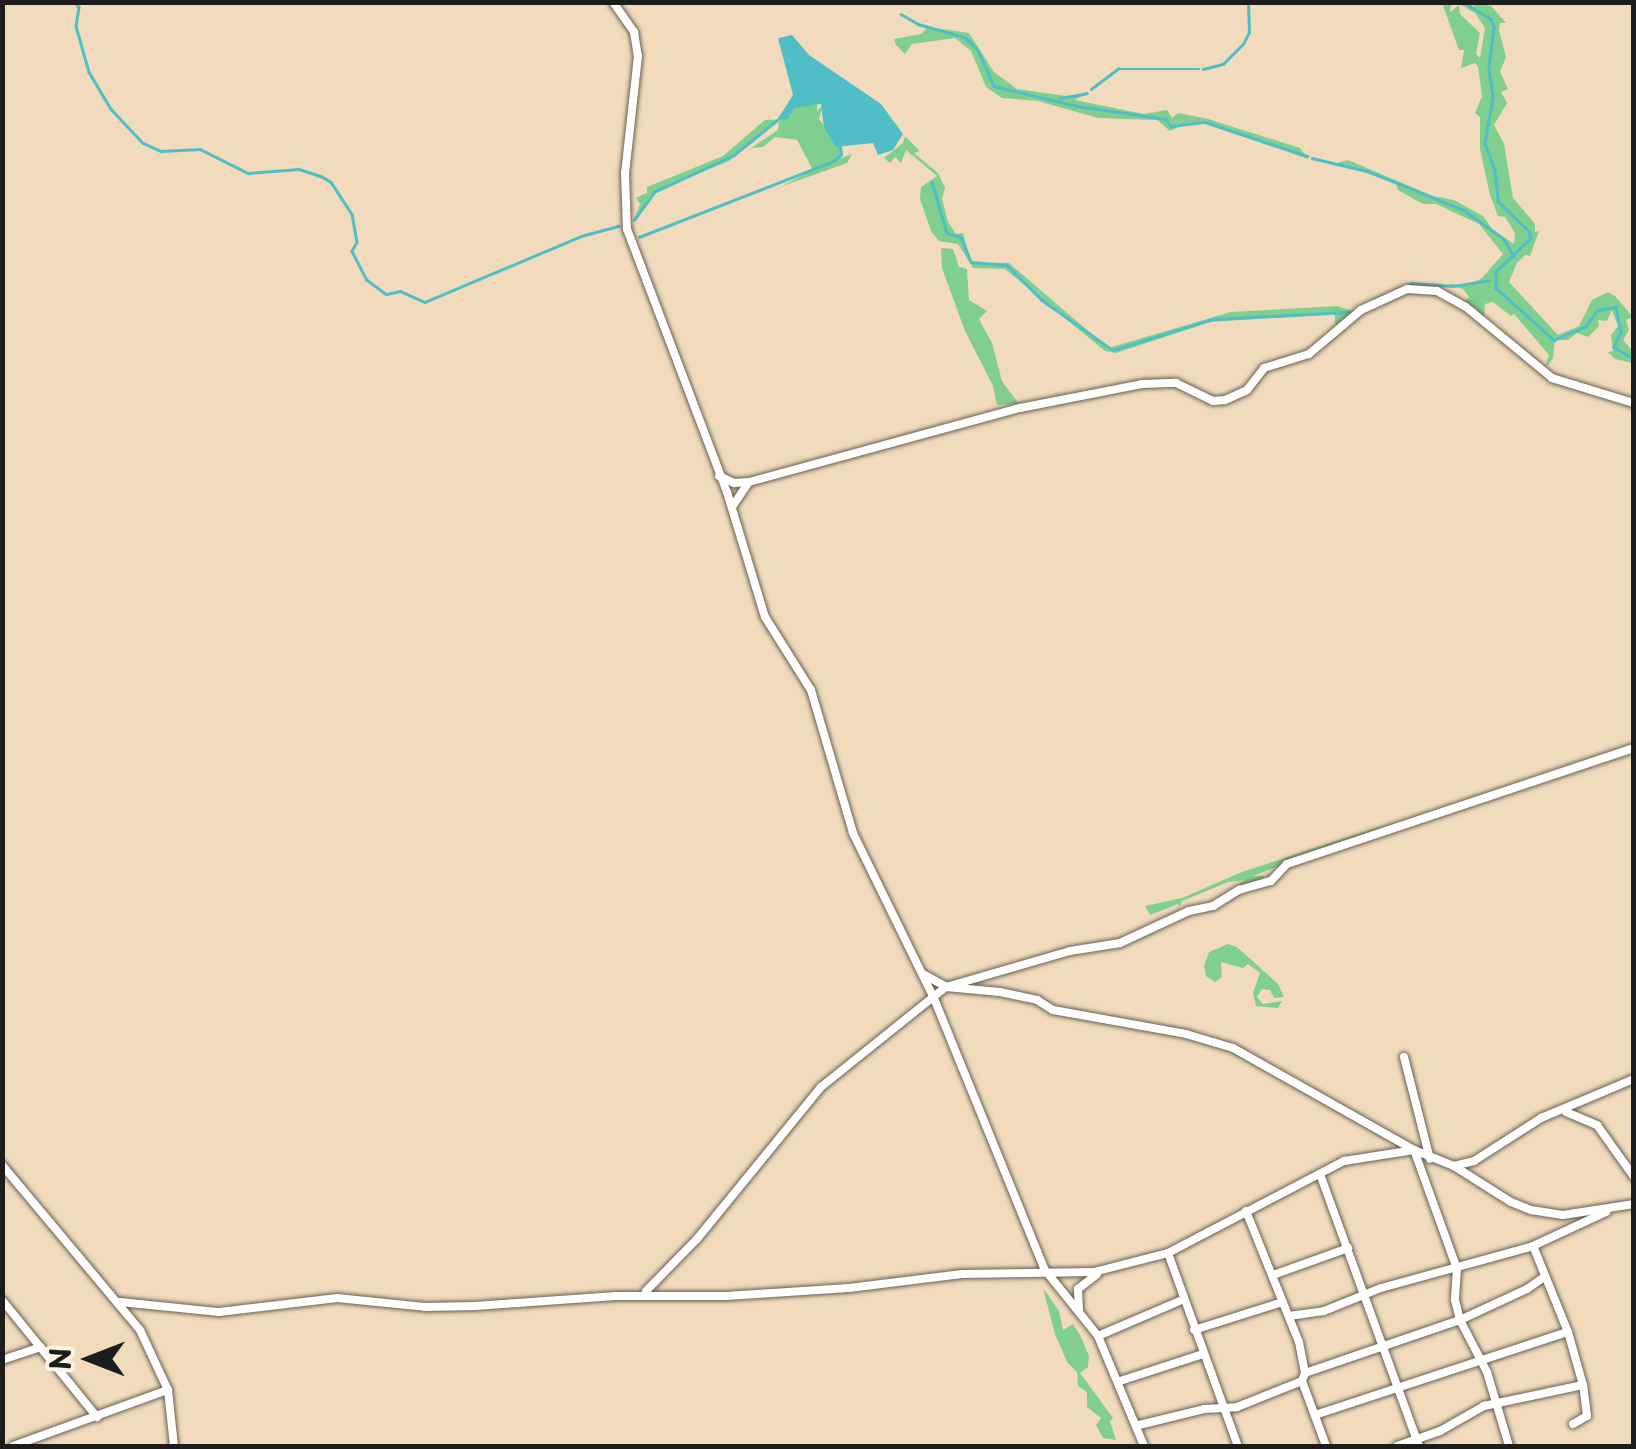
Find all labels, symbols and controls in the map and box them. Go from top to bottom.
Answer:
north arrow [40,1309,140,1409]
text: N [38,1348,81,1370]

